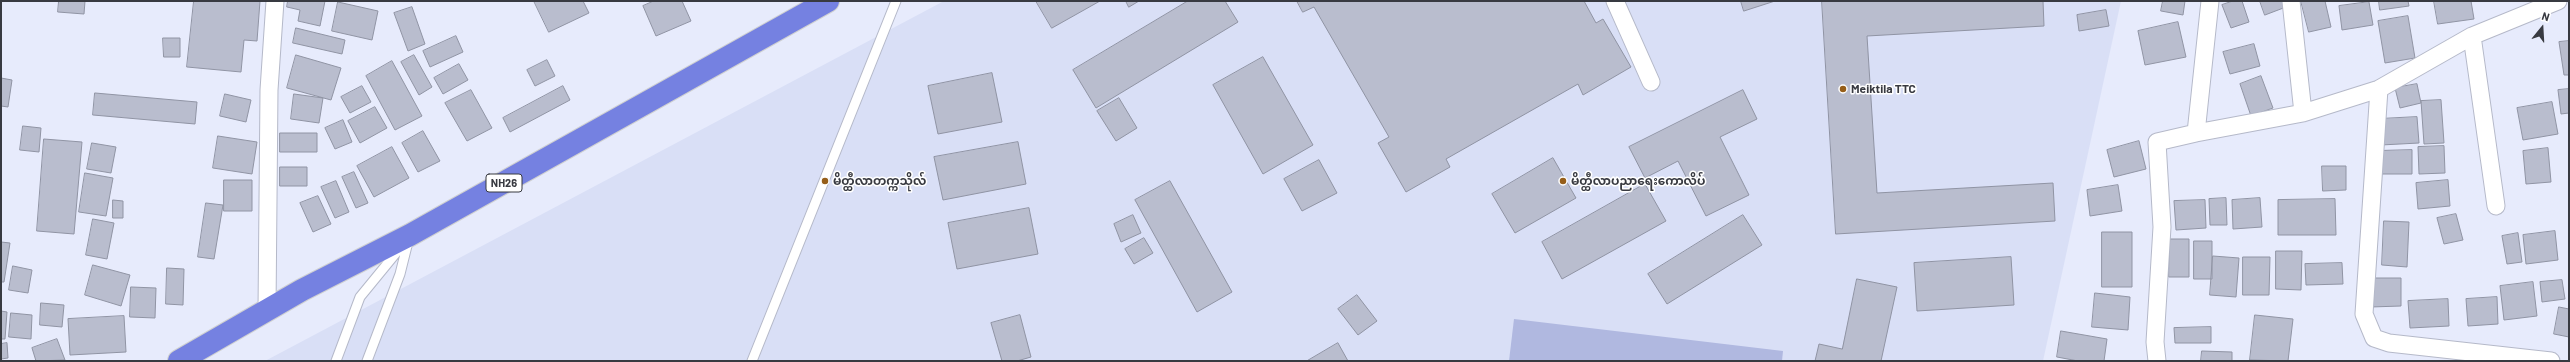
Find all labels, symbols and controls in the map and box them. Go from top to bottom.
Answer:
north arrow [2522,8,2562,48]
text: N [2540,9,2551,23]
place label: Meiktila TTC [1851,82,1916,96]
marker: Meiktila TTC [1838,84,1848,94]
road number: NH26 [486,174,522,192]
place label: မိတ္ထီလာတက္ကသိုလ် [833,174,926,188]
place label: မိတ္ထီလာပညာရေးကောလိပ် [1571,174,1705,188]
marker: မိတ္ထီလာတက္ကသိုလ် [820,176,830,186]
marker: မိတ္ထီလာပညာရေးကောလိပ် [1558,176,1568,186]

